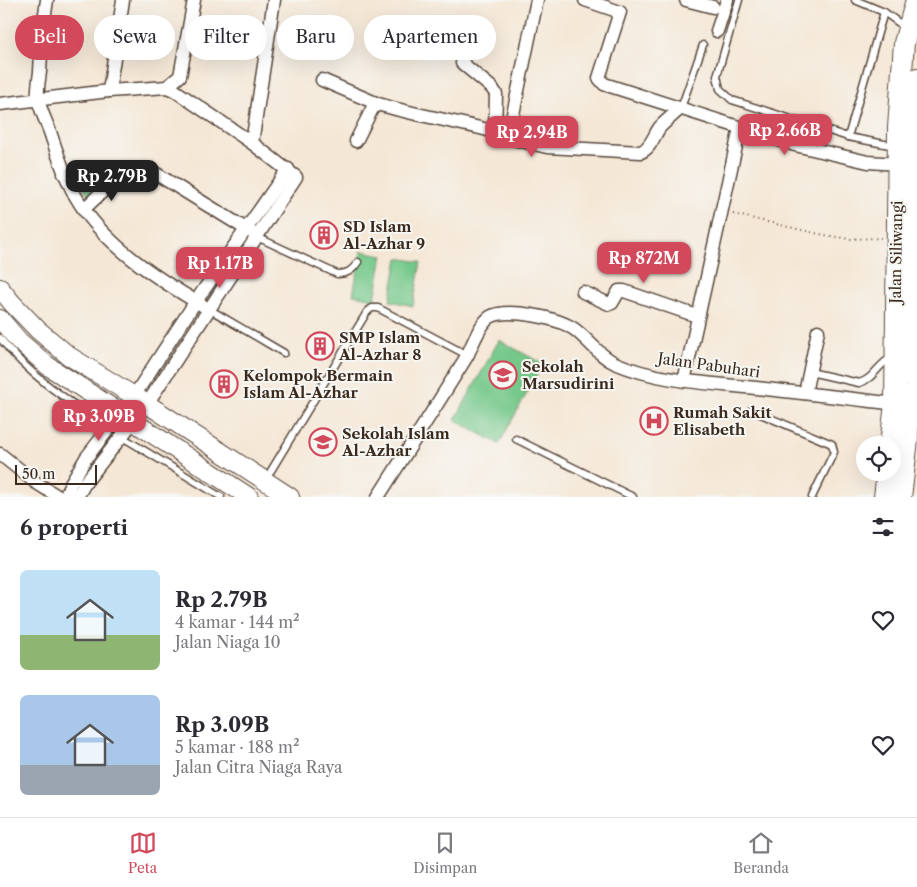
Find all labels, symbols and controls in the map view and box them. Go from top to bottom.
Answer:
chip: Beli [15,15,84,60]
chip: Sewa [94,15,175,60]
chip: Filter [185,15,267,60]
chip: Baru [277,15,354,60]
chip: Apartemen [364,15,496,60]
pin: Rp 2.66B [733,114,837,156]
pin: Rp 2.94B [480,116,584,158]
text: Rp 2.66B [749,120,821,140]
text: Rp 2.94B [496,122,568,142]
pin: Rp 2.79B [60,160,164,202]
text: Rp 2.79B [77,166,147,186]
street label: Jalan Siliwangi [886,200,906,306]
place label: SD Islam Al-Azhar 9 [342,217,425,253]
building icon: SD Islam Al-Azhar 9 [309,220,339,250]
pin: Rp 872M [598,242,690,284]
pin: Rp 1.17B [168,246,272,289]
text: Rp 872M [608,248,680,268]
text: Rp 1.17B [187,253,253,273]
place label: SMP Islam Al-Azhar 8 [338,328,421,364]
building icon: SMP Islam Al-Azhar 8 [305,331,335,361]
street label: Jalan Pabuhari [655,348,762,382]
place label: Sekolah Marsudirini [522,357,615,393]
school or university icon: Sekolah Marsudirini [488,360,518,390]
place label: Kelompok Bermain Islam Al-Azhar [243,366,394,402]
building icon: Kelompok Bermain Islam Al-Azhar [209,369,239,399]
pin: Rp 3.09B [47,400,151,442]
place label: Rumah Sakit Elisabeth [673,403,772,439]
text: Rp 3.09B [63,406,135,426]
hospital icon: Rumah Sakit Elisabeth [639,406,669,436]
place label: Sekolah Islam Al-Azhar [341,424,450,460]
school or university icon: Sekolah Islam Al-Azhar [308,427,338,457]
map controls [856,436,901,481]
button: locate [856,436,901,481]
scale bar [15,462,98,485]
text: 50 m [22,465,55,483]
icon: filters [869,513,897,541]
text: 6 properti [20,515,128,540]
text: Rp 2.79B [175,587,268,612]
icon: home [60,590,120,650]
icon: heart [869,606,897,634]
text: 4 kamar · 144 m² [175,612,300,632]
text: Jalan Niaga 10 [175,632,281,652]
text: Rp 3.09B [175,712,269,737]
icon: home [60,715,120,775]
icon: heart [869,731,897,759]
text: 5 kamar · 188 m² [175,737,300,757]
text: Jalan Citra Niaga Raya [175,757,342,777]
tab: Peta [128,829,157,877]
tab: Disimpan [413,829,477,877]
tab: Beranda [733,829,789,877]

